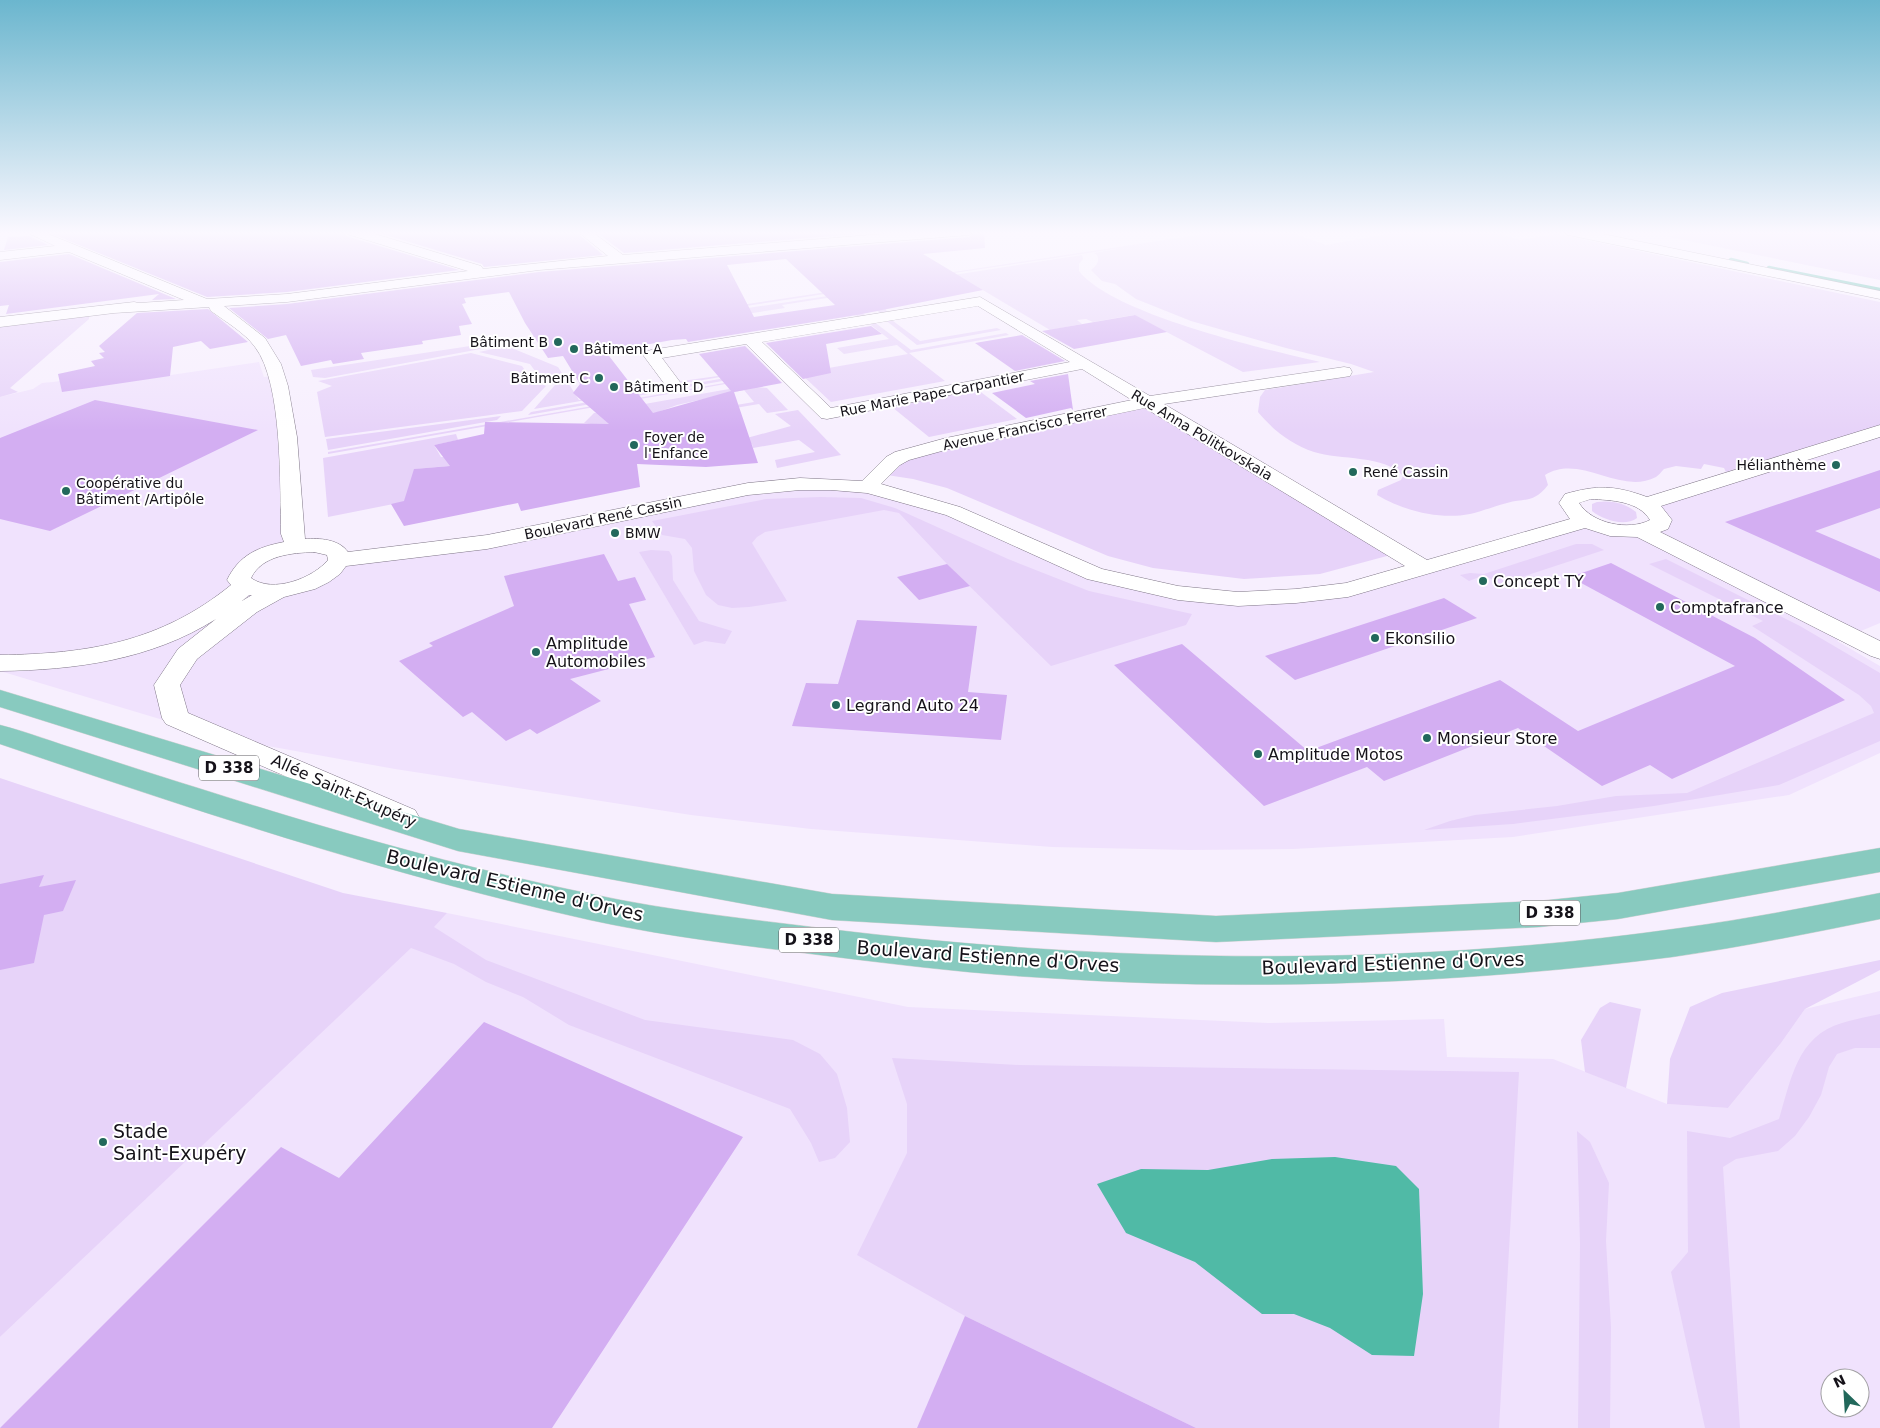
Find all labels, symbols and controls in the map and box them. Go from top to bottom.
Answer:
place label: Bâtiment B [470,334,548,350]
marker: Bâtiment B [552,336,564,348]
place label: Bâtiment A [584,341,663,357]
marker: Bâtiment A [568,343,580,355]
street label: Rue Marie Pape-Carpantier [838,368,1026,420]
place label: Bâtiment C [511,370,589,386]
marker: Bâtiment C [593,372,605,384]
place label: Bâtiment D [624,379,703,395]
marker: Bâtiment D [608,381,620,393]
street label: Rue Anna Politkovskaia [1129,386,1275,484]
street label: Avenue Francisco Ferrer [941,403,1109,453]
place label: Foyer de l'Enfance [644,429,708,461]
marker: Foyer de l'Enfance [628,439,640,451]
place label: Hélianthème [1736,457,1826,473]
marker: Hélianthème [1830,459,1842,471]
place label: René Cassin [1363,464,1448,480]
marker: René Cassin [1347,466,1359,478]
place label: Coopérative du Bâtiment /Artipôle [76,475,204,507]
marker: Coopérative du Bâtiment /Artipôle [60,485,72,497]
street label: Boulevard René Cassin [523,493,683,543]
place label: BMW [625,525,661,541]
marker: BMW [609,527,621,539]
place label: Concept TY [1493,572,1584,591]
marker: Concept TY [1477,575,1489,587]
place label: Comptafrance [1670,598,1784,617]
marker: Comptafrance [1654,601,1666,613]
place label: Ekonsilio [1385,629,1455,648]
marker: Ekonsilio [1369,632,1381,644]
place label: Amplitude Automobiles [546,634,646,671]
marker: Amplitude Automobiles [530,646,542,658]
place label: Legrand Auto 24 [846,696,979,715]
marker: Legrand Auto 24 [830,699,842,711]
place label: Monsieur Store [1437,729,1557,748]
marker: Monsieur Store [1421,732,1433,744]
place label: Amplitude Motos [1268,745,1403,764]
marker: Amplitude Motos [1252,748,1264,760]
street label: Allée Saint-Exupéry [268,750,420,832]
road number: D 338 [199,756,259,780]
street label: Boulevard Estienne d'Orves [384,845,646,925]
road number: D 338 [1520,900,1580,926]
road number: D 338 [779,928,839,952]
street label: Boulevard Estienne d'Orves [856,936,1120,976]
street label: Boulevard Estienne d'Orves [1261,947,1525,979]
place label: Stade Saint-Exupéry [113,1120,246,1164]
marker: Stade Saint-Exupéry [97,1136,109,1148]
north arrow [1820,1368,1870,1418]
text: N [1831,1371,1848,1391]

